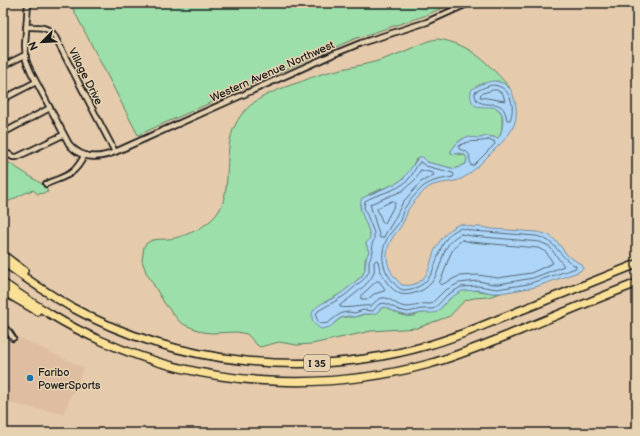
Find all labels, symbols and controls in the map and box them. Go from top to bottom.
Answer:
north arrow [22,22,62,62]
street label: Western Avenue Northwest [208,38,337,105]
text: N [26,39,41,52]
street label: Village Drive [66,46,106,107]
road number: I 35 [304,355,330,371]
place label: Faribo PowerSports [38,366,101,392]
marker: Faribo PowerSports [25,373,35,383]

